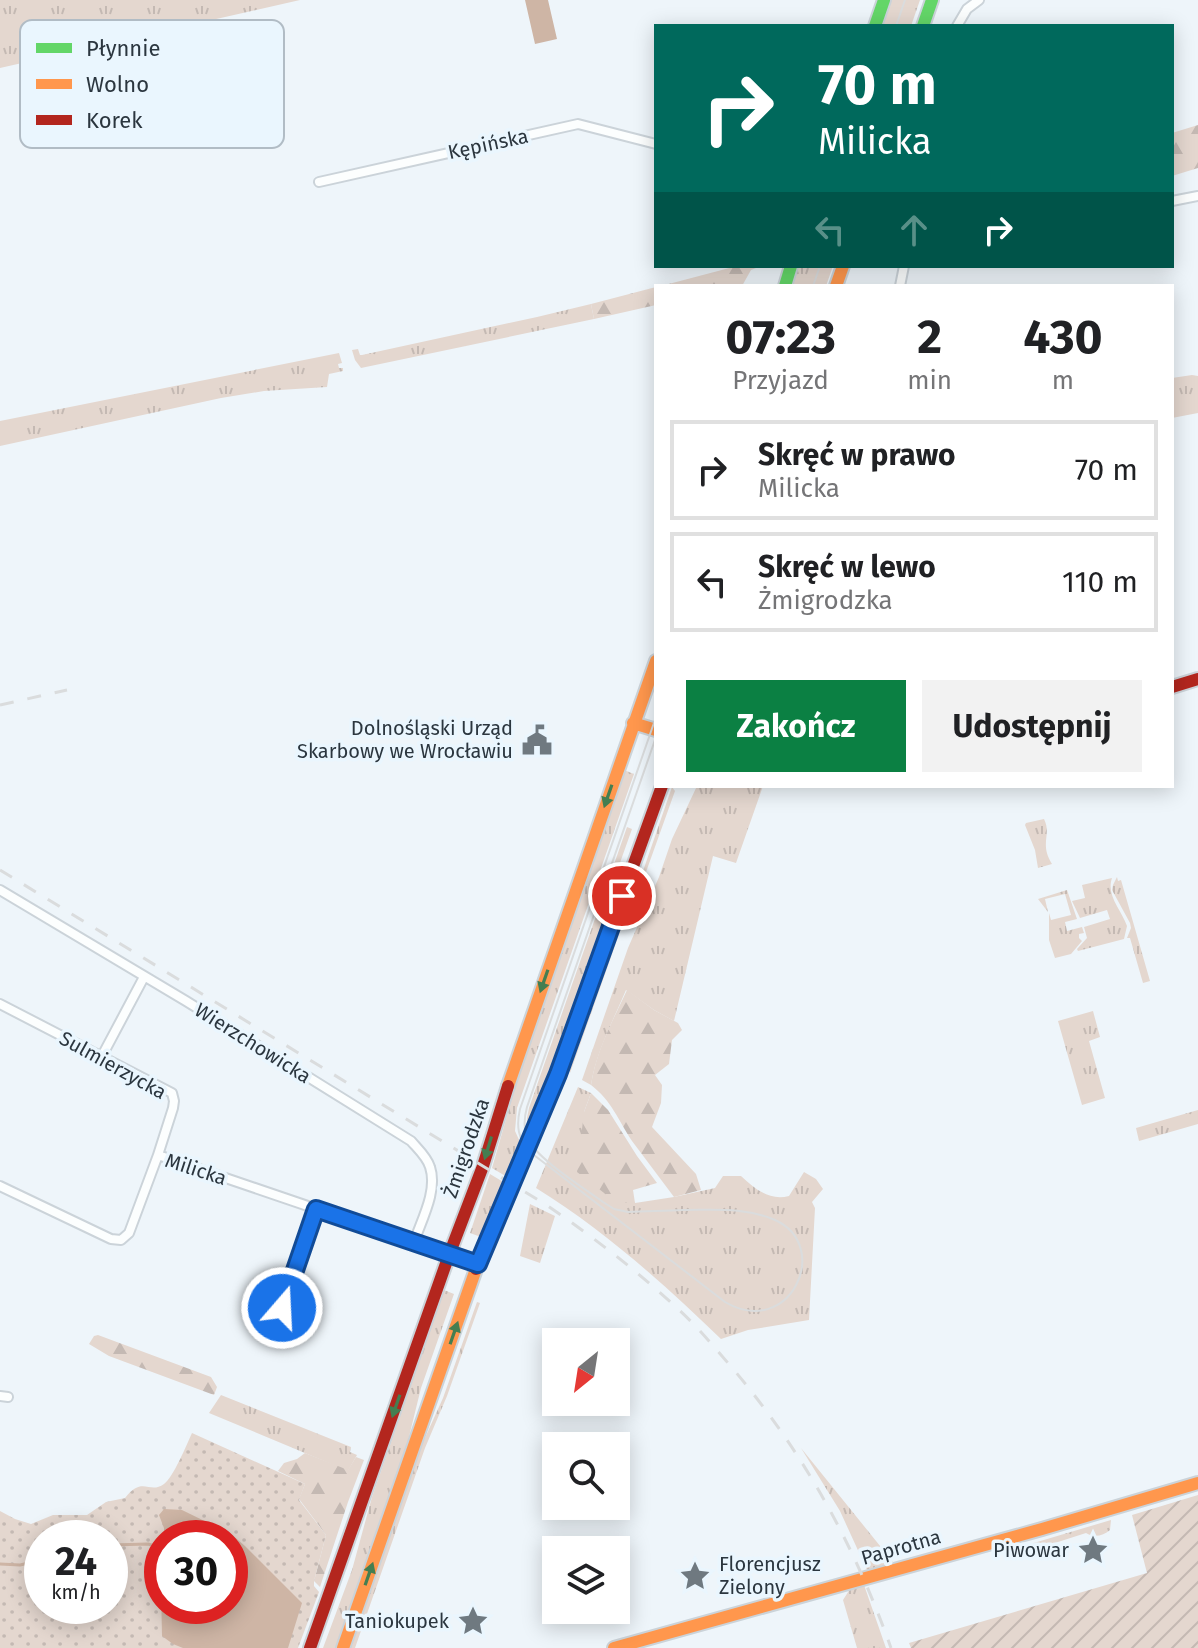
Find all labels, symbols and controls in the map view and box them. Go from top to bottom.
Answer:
legend [20,20,284,148]
text: Płynnie [86,35,160,62]
text: 70 m [818,52,937,119]
icon: right [686,56,790,160]
text: Wolno [86,71,149,98]
text: Korek [86,107,143,134]
text: Milicka [818,120,932,164]
street label: Kępińska [445,124,531,164]
icon: left [808,208,852,252]
icon: ahead [892,208,936,252]
icon: right [976,208,1020,252]
text: 07:23 [725,308,836,366]
text: 2 [917,308,942,366]
text: 430 [1023,308,1103,366]
text: Przyjazd [732,365,829,396]
text: min [907,365,952,396]
text: m [1052,365,1074,396]
text: Skręć w prawo [758,437,956,473]
icon: right [690,448,734,492]
text: 70 m [1075,452,1138,488]
text: Milicka [758,473,840,504]
text: Skręć w lewo [758,549,936,585]
icon: left [690,560,734,604]
text: 110 m [1062,564,1138,600]
text: Żmigrodzka [758,585,893,616]
button: Zakończ [686,680,906,772]
button: Udostępnij [922,680,1142,772]
place label: Dolnośląski Urząd Skarbowy we Wrocławiu [297,716,513,763]
public building icon: Dolnośląski Urząd Skarbowy we Wrocławiu [520,723,554,757]
one-way arrow [601,785,613,809]
pin [588,862,656,930]
icon: arrive [600,874,644,918]
one-way arrow [537,969,549,993]
street label: Wierzchowicka [190,998,316,1088]
street label: Sulmierzycka [55,1026,171,1104]
street label: Żmigrodzka [438,1095,494,1201]
one-way arrow [481,1136,494,1160]
street label: Milicka [162,1148,230,1190]
position arrow [240,1266,324,1350]
one-way arrow [448,1321,461,1345]
north arrow [542,1328,630,1416]
map controls [542,1328,630,1624]
one-way arrow [390,1394,402,1418]
button: search [542,1432,630,1520]
speed limit sign: 30 [144,1520,248,1624]
street label: Paprotna [858,1524,944,1570]
place icon: Piwowar [1076,1533,1110,1567]
button: layers [542,1536,630,1624]
text: 24 [55,1538,97,1586]
place label: Piwowar [993,1538,1069,1562]
place label: Florencjusz Zielony [719,1552,821,1599]
place icon: Florencjusz Zielony [678,1559,712,1593]
one-way arrow [364,1562,376,1586]
text: km/h [51,1580,101,1604]
place icon: Taniokupek [456,1604,490,1638]
place label: Taniokupek [345,1609,450,1633]

